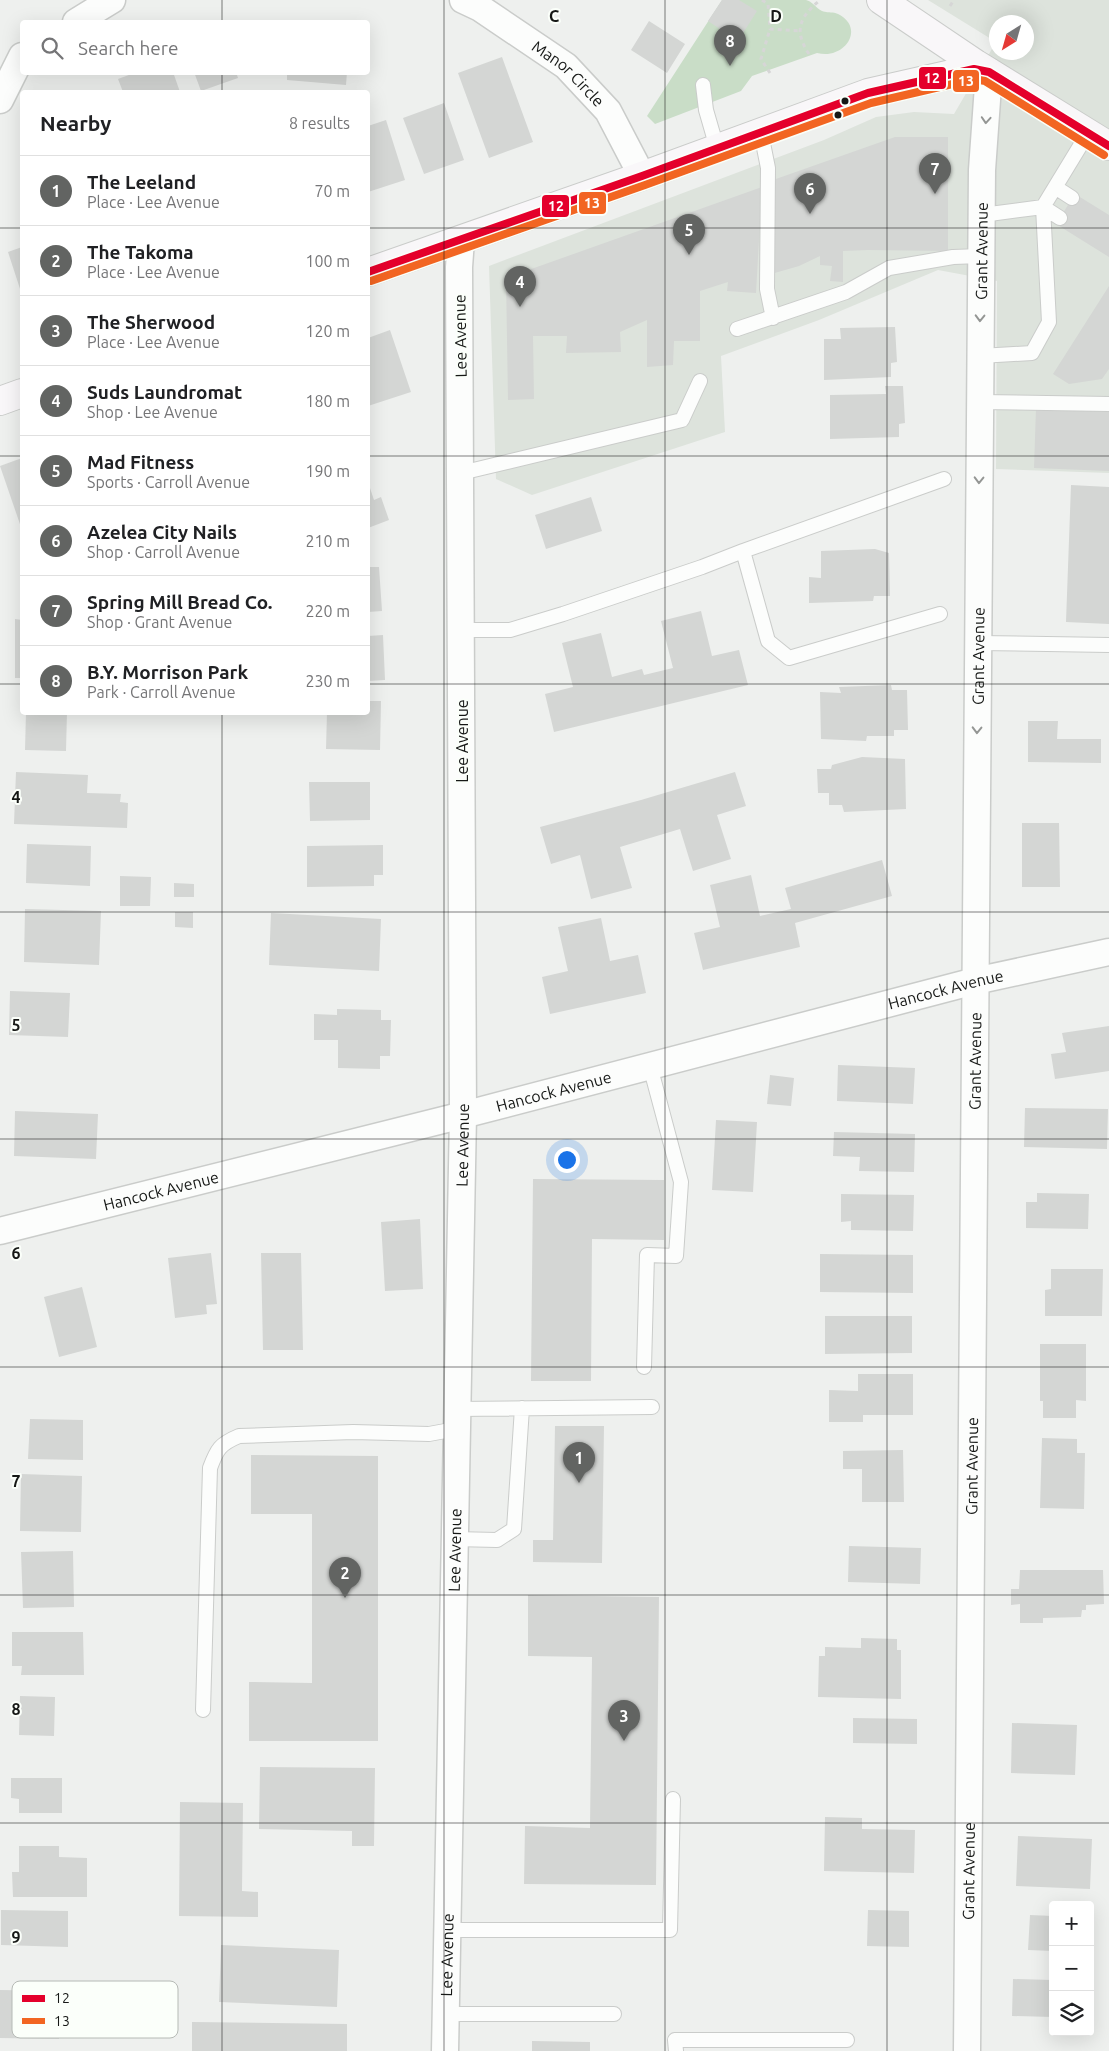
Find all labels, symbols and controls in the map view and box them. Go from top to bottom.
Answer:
text: C [549,7,559,25]
text: D [770,7,782,25]
north arrow [989,15,1034,60]
search box [20,20,370,75]
pin: 8 [714,25,746,66]
icon: search [38,34,66,62]
text: Search here [78,37,178,59]
street label: Manor Circle [529,37,608,110]
line badge: 12 [918,66,947,90]
line badge: 13 [952,69,980,93]
text: 12 [924,70,940,86]
text: 13 [958,73,974,89]
unlabelled marker [840,96,850,106]
unlabelled marker [833,110,843,120]
text: Nearby [40,111,111,135]
text: 8 results [289,114,350,132]
one-way arrow [980,117,991,125]
pin: 7 [919,153,951,194]
text: The Leeland [87,171,196,193]
pin: 6 [794,173,826,214]
text: 1 [51,182,61,200]
text: 70 m [314,182,350,200]
line badge: 13 [578,191,607,215]
text: Place · Lee Avenue [87,193,220,211]
line badge: 12 [541,194,570,218]
text: 13 [584,195,600,211]
text: 12 [548,198,564,214]
street label: Grant Avenue [972,202,991,300]
pin: 5 [673,214,705,255]
text: The Takoma [87,241,194,263]
text: 2 [51,252,61,270]
text: 100 m [305,252,350,270]
text: Place · Lee Avenue [87,263,220,281]
pin: 4 [504,266,536,307]
street label: Lee Avenue [450,294,470,378]
text: The Sherwood [87,311,215,333]
one-way arrow [975,314,986,322]
text: 3 [51,322,61,340]
text: 120 m [305,322,350,340]
text: Place · Lee Avenue [87,333,220,351]
text: Suds Laundromat [87,381,242,403]
text: 4 [51,392,61,410]
text: 180 m [305,392,350,410]
text: Shop · Lee Avenue [87,403,218,421]
text: Mad Fitness [87,451,194,473]
text: 5 [51,462,61,480]
text: 190 m [305,462,350,480]
text: Sports · Carroll Avenue [87,473,250,491]
one-way arrow [974,476,984,484]
text: Azelea City Nails [87,521,237,543]
text: 6 [51,532,61,550]
text: 210 m [305,532,350,550]
text: Shop · Carroll Avenue [87,543,240,561]
text: Spring Mill Bread Co. [87,591,272,613]
text: 7 [51,602,61,620]
text: 220 m [305,602,350,620]
street label: Grant Avenue [969,607,988,705]
text: Shop · Grant Avenue [87,613,232,631]
text: B.Y. Morrison Park [87,661,248,683]
text: 8 [51,672,61,690]
text: 230 m [305,672,350,690]
text: Park · Carroll Avenue [87,683,236,701]
street label: Lee Avenue [453,699,471,783]
one-way arrow [972,726,982,734]
text: 4 [11,788,21,806]
street label: Hancock Avenue [886,966,1005,1012]
street label: Grant Avenue [966,1012,984,1110]
text: 5 [11,1016,21,1034]
street label: Hancock Avenue [494,1068,613,1115]
street label: Lee Avenue [453,1103,472,1187]
your location [554,1147,580,1173]
street label: Hancock Avenue [101,1168,221,1214]
text: 6 [11,1244,21,1262]
street label: Grant Avenue [962,1417,981,1515]
pin: 1 [563,1442,595,1483]
text: 7 [11,1472,21,1490]
street label: Lee Avenue [445,1508,464,1592]
pin: 2 [329,1557,361,1598]
text: 8 [11,1700,21,1718]
pin: 3 [608,1700,640,1741]
street label: Grant Avenue [959,1822,978,1920]
map controls [1049,1901,1094,2036]
button: + [1049,1901,1094,1946]
street label: Lee Avenue [437,1913,457,1997]
text: 9 [11,1928,21,1946]
button: − [1049,1946,1094,1991]
legend [12,1981,178,2038]
text: 12 [54,1990,70,2006]
button: layers [1049,1991,1094,2036]
text: 13 [54,2013,70,2029]

